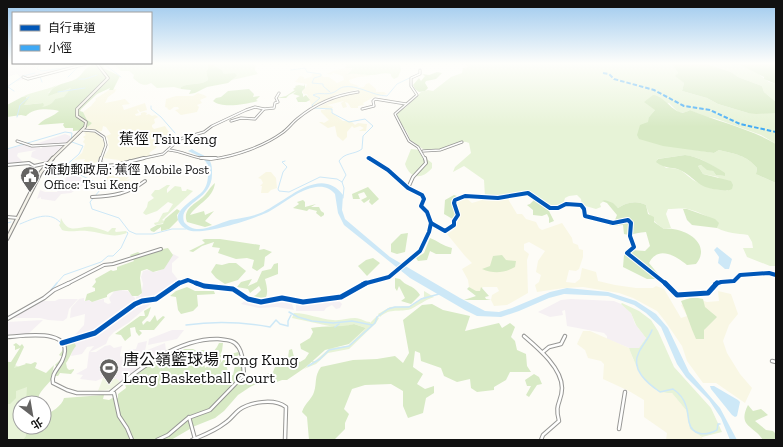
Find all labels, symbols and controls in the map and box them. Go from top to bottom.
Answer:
legend [12,12,152,64]
text: 自行車道 [48,21,96,35]
text: 小徑 [48,41,72,55]
district label: 蕉徑 Tsiu Keng [119,130,217,148]
place label: 流動郵政局: 蕉徑 Mobile Post Office: Tsui Keng [44,162,209,192]
public building icon: 流動郵政局: 蕉徑 Mobile Post Office: Tsui Keng [19,165,41,193]
place label: 唐公嶺籃球場 Tong Kung Leng Basketball Court [123,350,299,387]
sports icon: 唐公嶺籃球場 Tong Kung Leng Basketball Court [98,357,120,385]
north arrow [12,395,52,435]
text: 北 [29,415,45,432]

